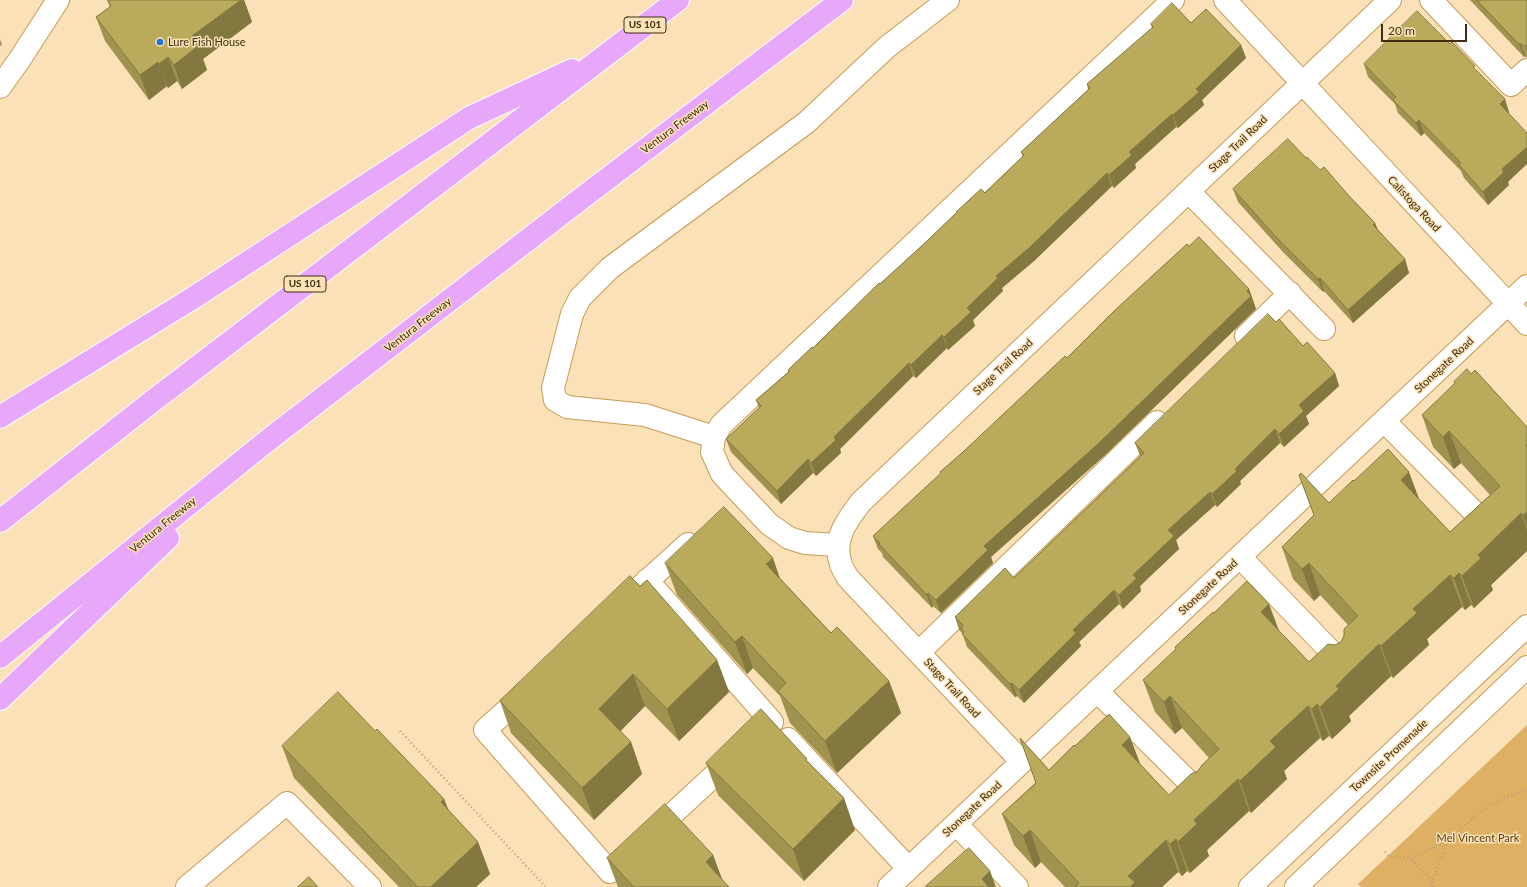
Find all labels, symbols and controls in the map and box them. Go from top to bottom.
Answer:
scale bar [1383,16,1469,42]
road number: US 101 [624,17,666,33]
text: 20 m [1388,23,1415,38]
place label: Lure Fish House [168,35,246,49]
marker: Lure Fish House [155,37,165,47]
street label: Ventura Freeway [639,97,711,157]
street label: Stage Trail Road [1206,113,1270,175]
street label: Calistoga Road [1385,173,1443,235]
road number: US 101 [284,276,326,292]
street label: Ventura Freeway [382,295,454,355]
street label: Stonegate Road [1412,334,1476,396]
street label: Stage Trail Road [971,336,1035,398]
street label: Ventura Freeway [127,494,199,556]
street label: Stonegate Road [1176,556,1240,618]
street label: Stage Trail Road [921,656,983,720]
street label: Townsite Promenade [1348,717,1430,795]
street label: Stonegate Road [940,778,1004,840]
park label: Mel Vincent Park [1437,831,1519,845]

